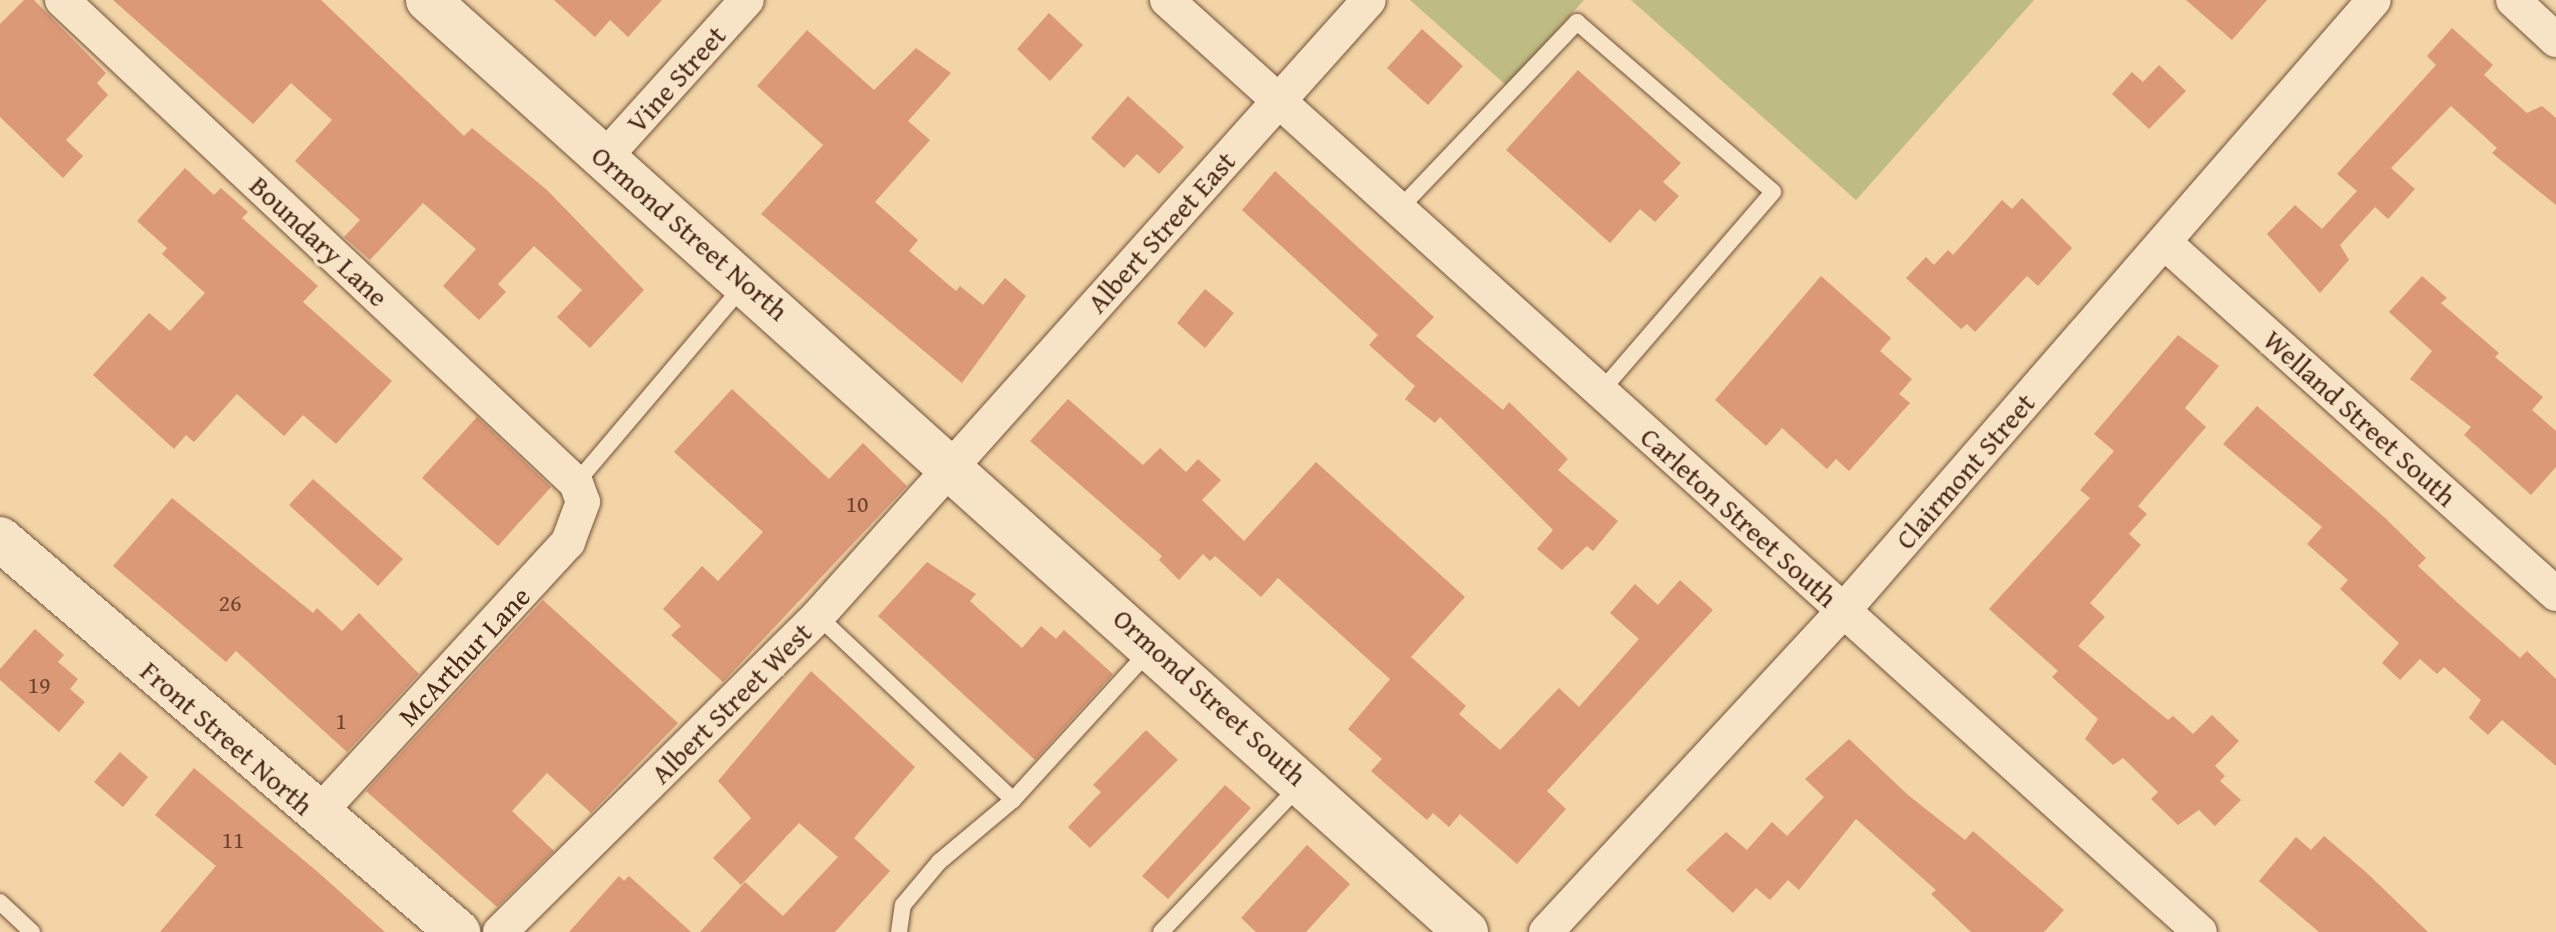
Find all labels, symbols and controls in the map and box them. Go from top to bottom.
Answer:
street label: Vine Street [619,19,733,139]
street label: Ormond Street North [585,139,795,327]
street label: Albert Street East [1080,144,1242,320]
street label: Boundary Lane [243,168,395,314]
street label: Welland Street South [2257,323,2463,513]
street label: Clairmont Street [1888,386,2042,556]
street label: Carleton Street South [1634,420,1844,614]
house number: 10 [845,490,869,518]
street label: McArthur Lane [391,579,537,733]
house number: 26 [218,589,242,617]
street label: Ormond Street South [1107,601,1313,793]
street label: Albert Street West [643,615,819,791]
street label: Front Street North [134,654,320,822]
house number: 19 [27,671,51,699]
house number: 1 [335,707,347,735]
house number: 11 [221,826,245,854]

